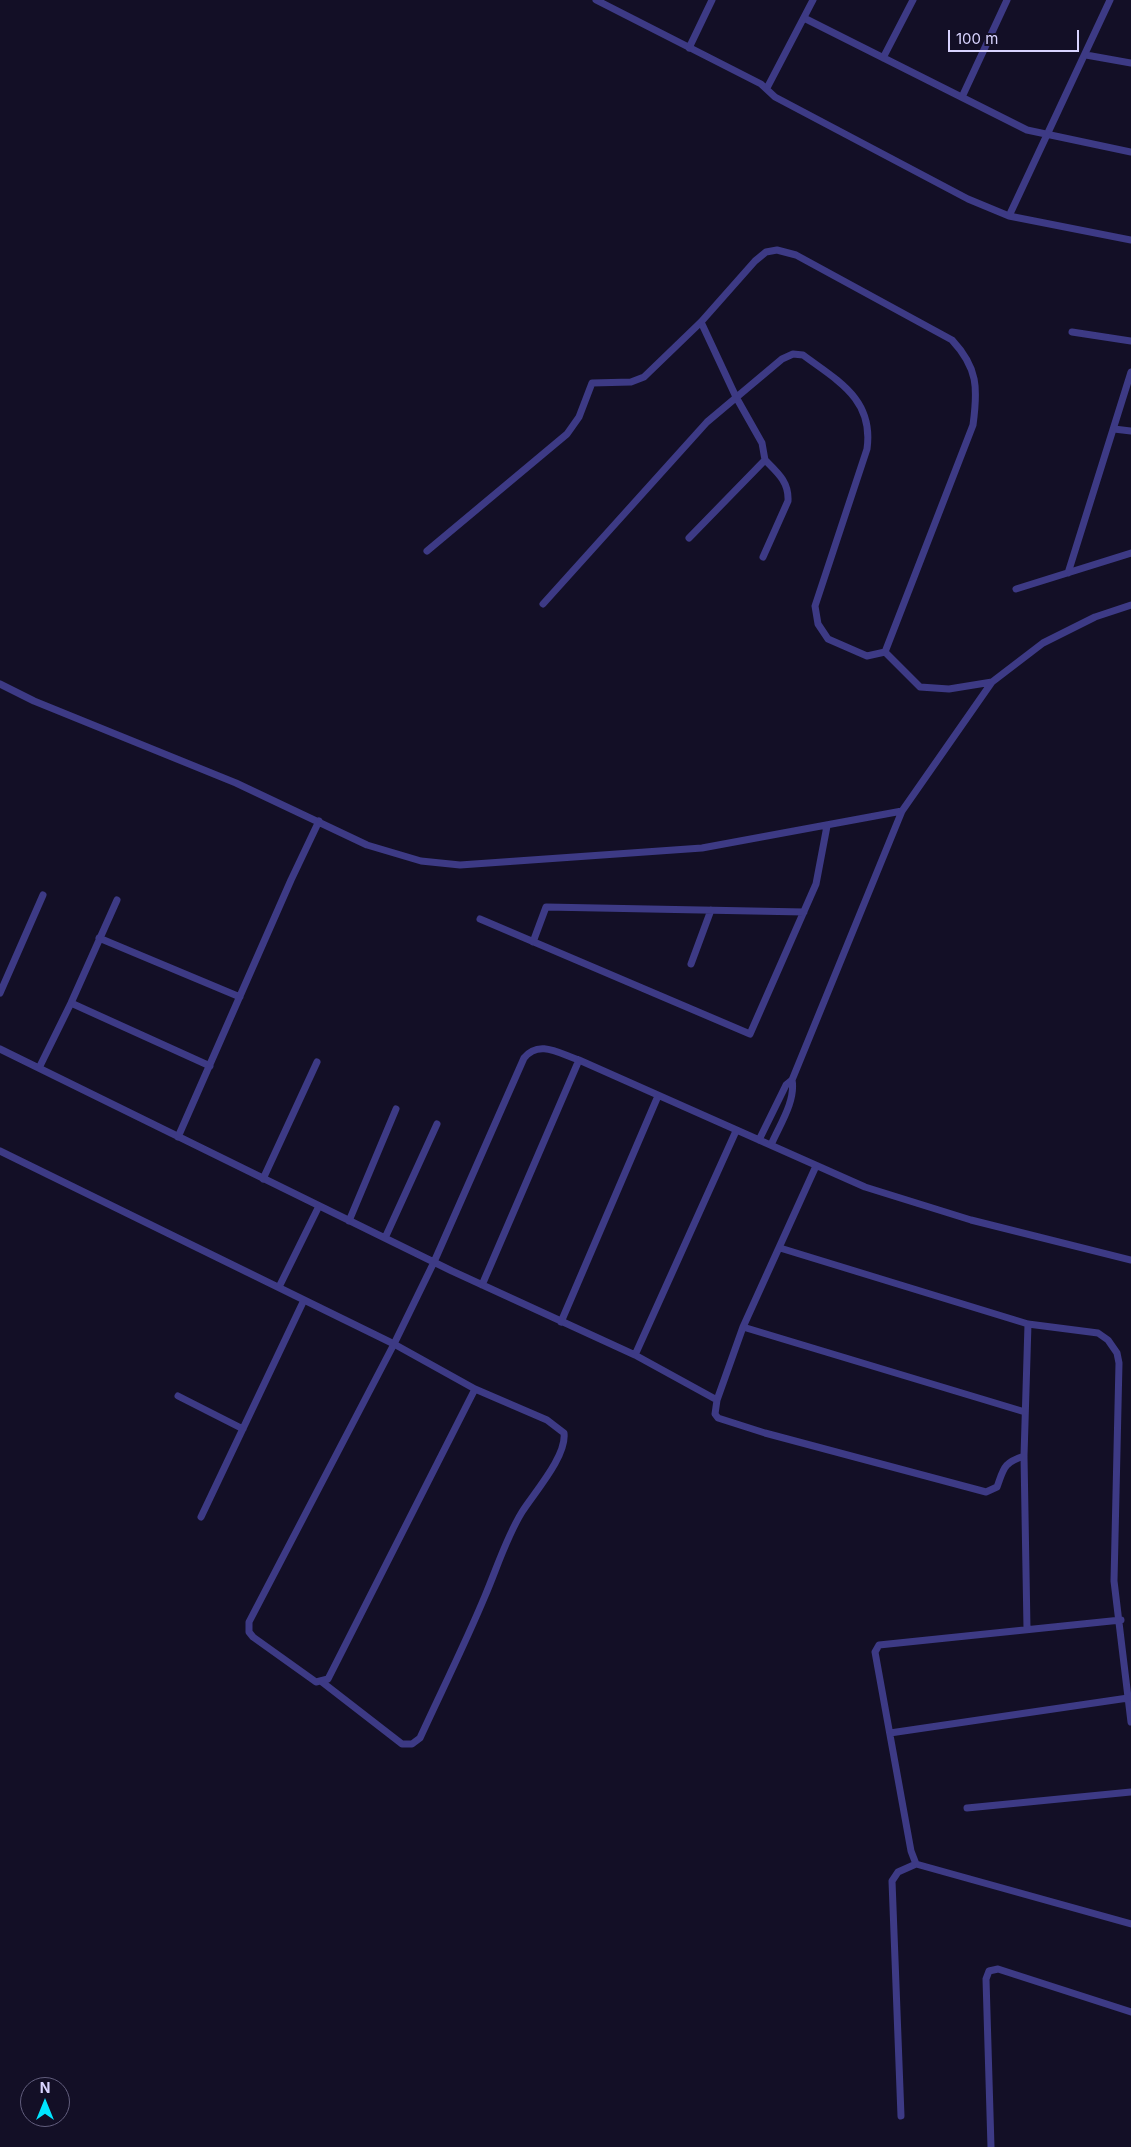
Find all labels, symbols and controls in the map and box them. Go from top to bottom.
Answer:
scale bar [951,20,1082,52]
text: 100 m [956,29,998,48]
north arrow [20,2077,70,2127]
text: N [40,2079,50,2096]

